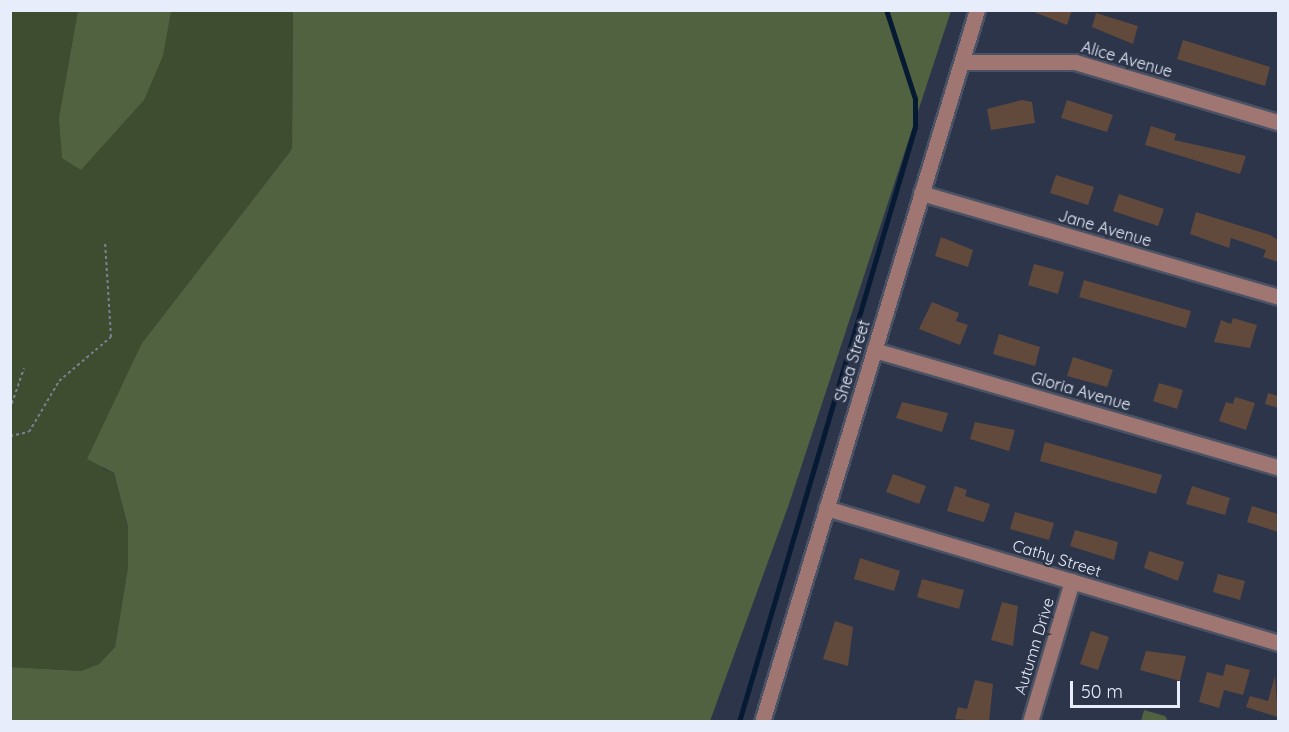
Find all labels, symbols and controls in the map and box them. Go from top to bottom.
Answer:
street label: Alice Avenue [1079,37,1175,81]
street label: Jane Avenue [1056,206,1154,250]
street label: Shea Street [830,318,874,404]
street label: Gloria Avenue [1029,368,1133,414]
street label: Cathy Street [1010,535,1104,581]
street label: Autumn Drive [1010,595,1058,697]
scale bar [1073,669,1182,707]
text: 50 m [1081,680,1123,703]

